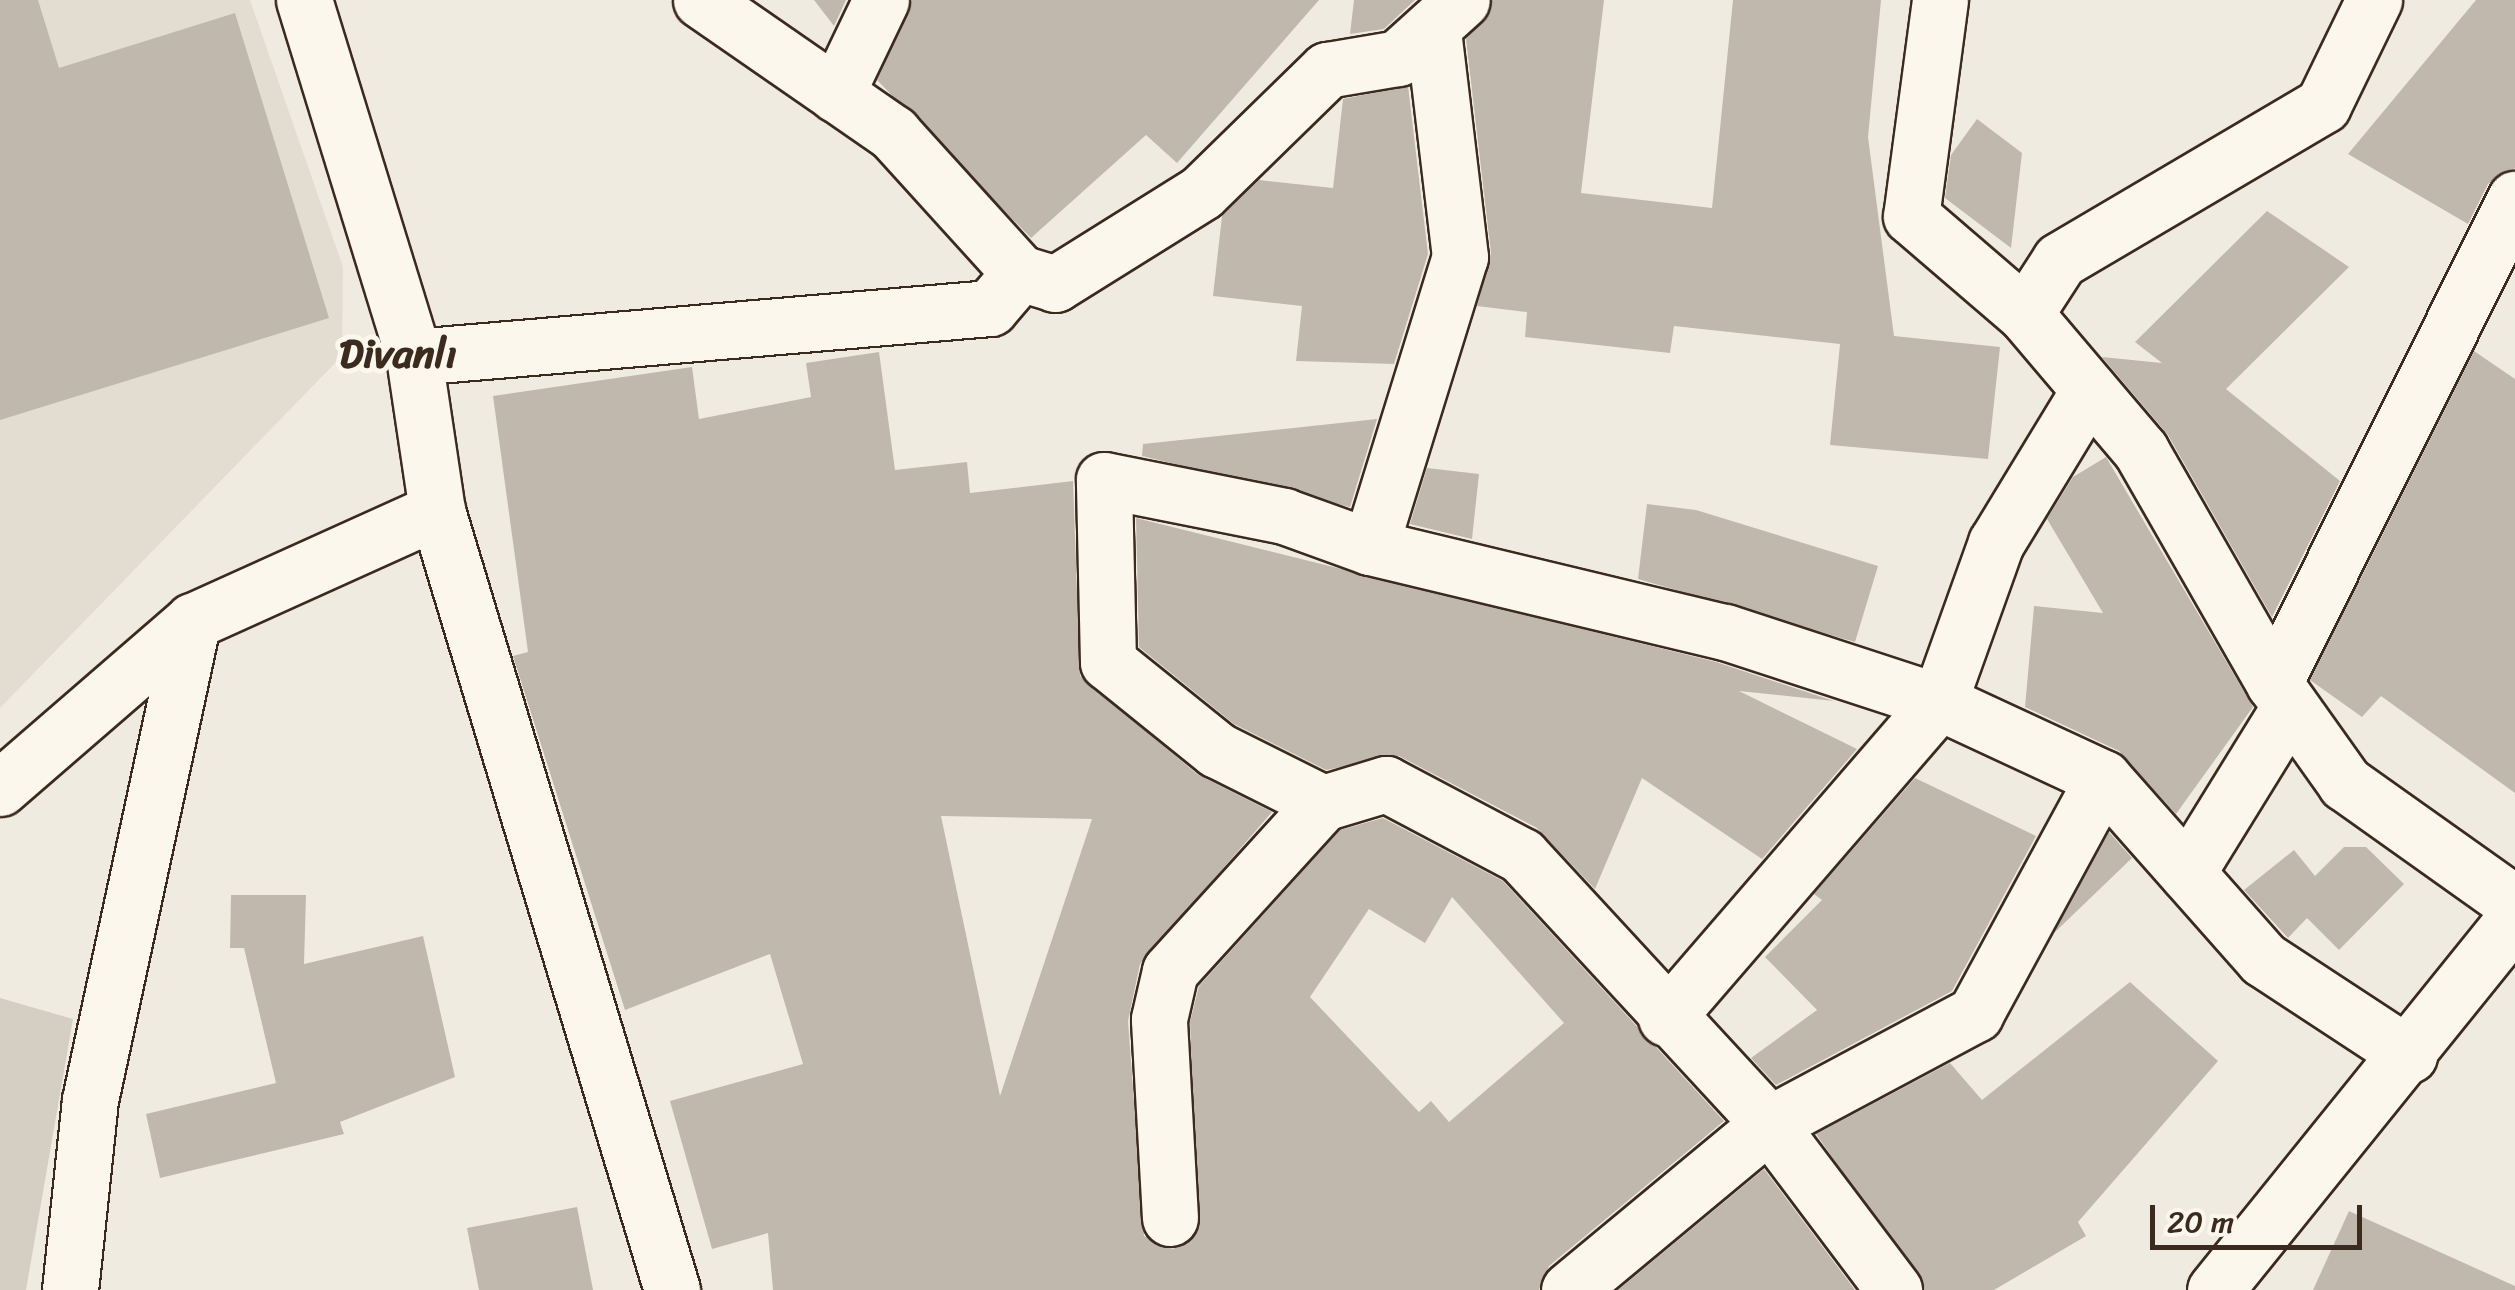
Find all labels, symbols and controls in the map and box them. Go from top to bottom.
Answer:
district label: Divanlı [339,330,457,378]
scale bar [2155,1185,2368,1247]
text: 20 m [2167,1195,2234,1249]

